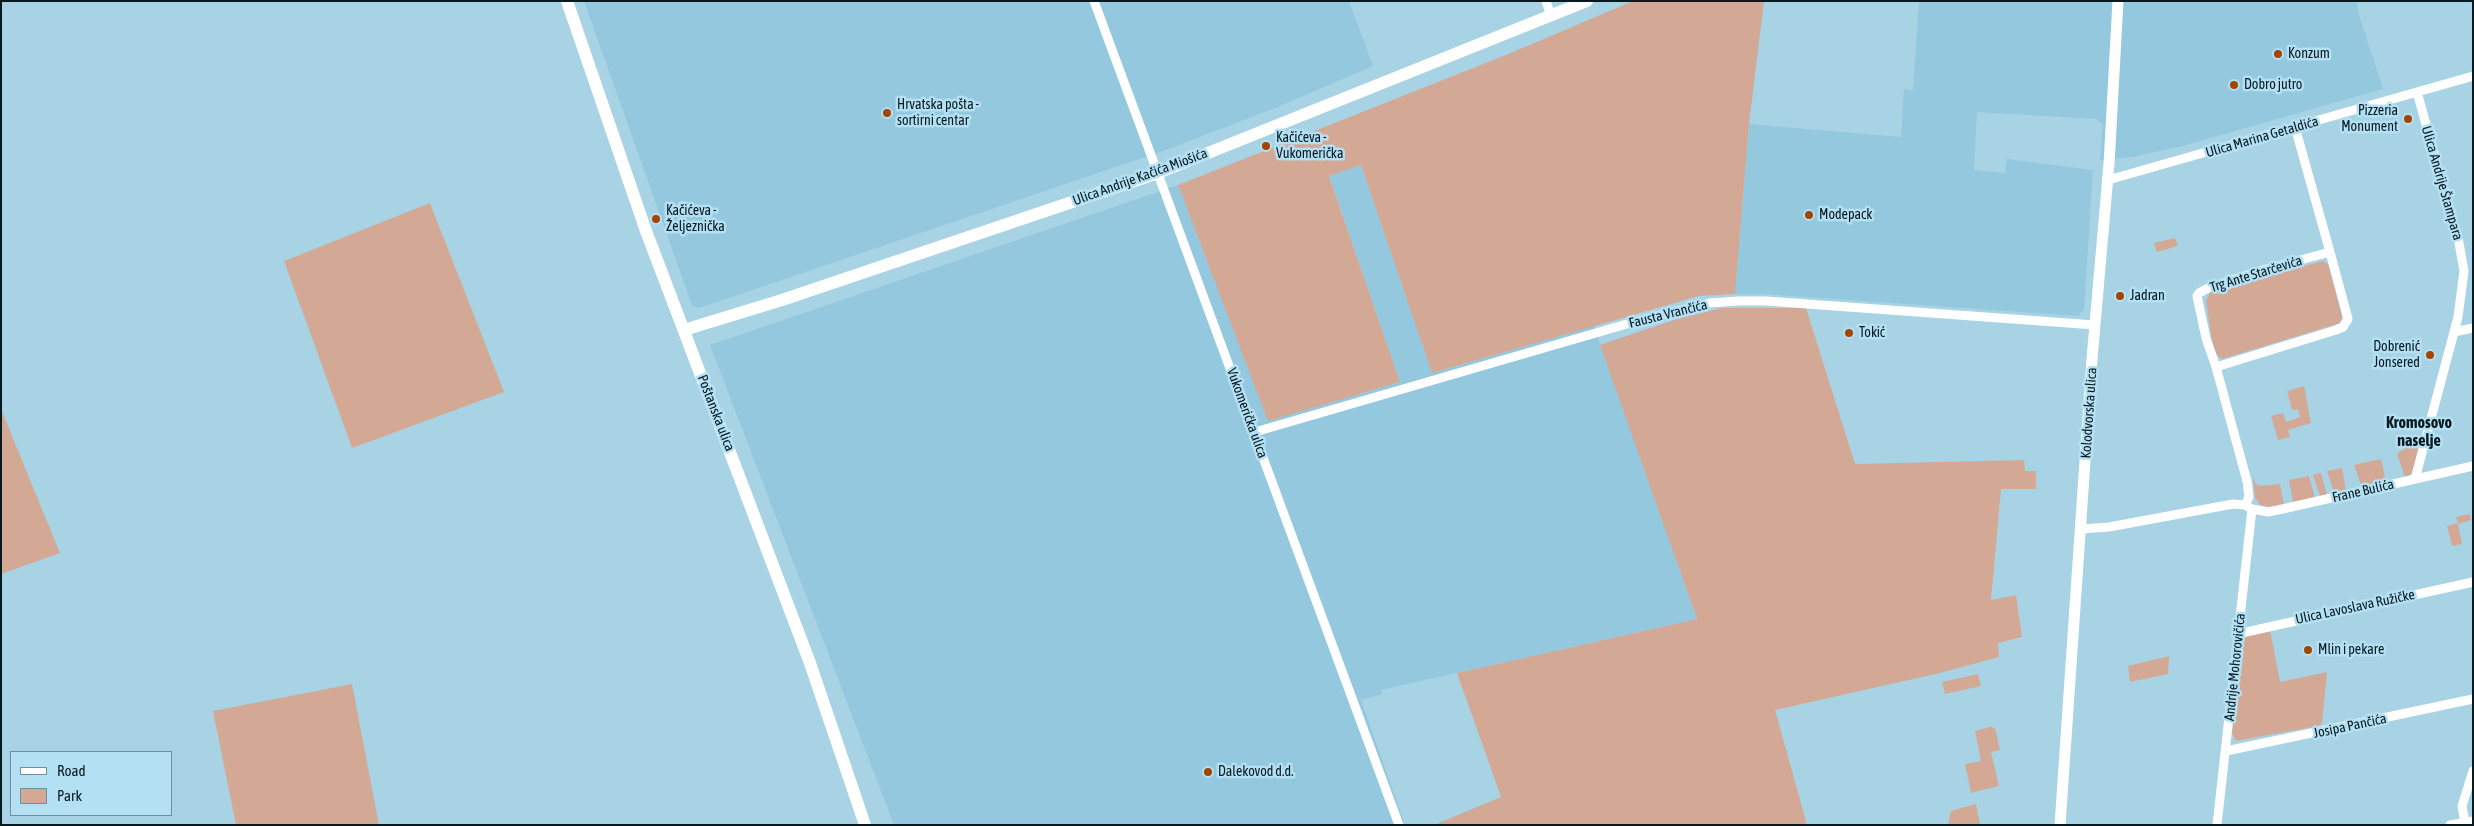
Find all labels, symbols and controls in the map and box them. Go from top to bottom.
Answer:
place label: Konzum [2288,46,2330,62]
marker: Konzum [2272,48,2284,60]
place label: Dobro jutro [2244,77,2302,93]
marker: Dobro jutro [2228,79,2240,91]
place label: Hrvatska pošta - sortirni centar [897,97,979,130]
place label: Pizzeria Monument [2341,103,2398,136]
marker: Hrvatska pošta - sortirni centar [881,107,893,119]
street label: Ulica Marina Getaldića [2204,113,2320,161]
marker: Pizzeria Monument [2402,113,2414,125]
street label: Ulica Andrije Štampara [2418,124,2466,242]
place label: Kačićeva - Vukomerička [1276,130,1344,162]
marker: Kačićeva - Vukomerička [1260,140,1272,152]
street label: Ulica Andrije Kačića Miošića [1070,145,1210,209]
place label: Kačićeva - Željeznička [666,203,725,236]
place label: Modepack [1819,207,1872,223]
marker: Modepack [1803,209,1815,221]
marker: Kačićeva - Željeznička [650,213,662,225]
street label: Trg Ante Starčevića [2208,252,2304,296]
place label: Jadran [2130,288,2165,304]
marker: Jadran [2114,290,2126,302]
street label: Fausta Vrančića [1627,296,1709,332]
place label: Tokić [1859,325,1885,341]
marker: Tokić [1843,327,1855,339]
place label: Dobrenić Jonsered [2373,339,2420,372]
marker: Dobrenić Jonsered [2424,349,2436,361]
street label: Vukomerička ulica [1223,366,1271,460]
street label: Kolodvorska ulica [2077,367,2101,459]
street label: Poštanska ulica [694,372,738,454]
district label: Kromosovo naselje [2386,413,2452,451]
street label: Frane Bulića [2331,476,2395,506]
street label: Ulica Lavoslava Ružičke [2294,586,2416,628]
street label: Andrije Mohorovičića [2221,612,2249,722]
place label: Mlin i pekare [2318,642,2384,658]
marker: Mlin i pekare [2302,644,2314,656]
street label: Josipa Pančića [2312,710,2388,742]
legend [10,751,172,816]
text: Road [57,762,86,779]
place label: Dalekovod d.d. [1218,764,1294,780]
marker: Dalekovod d.d. [1202,766,1214,778]
text: Park [57,787,82,804]

